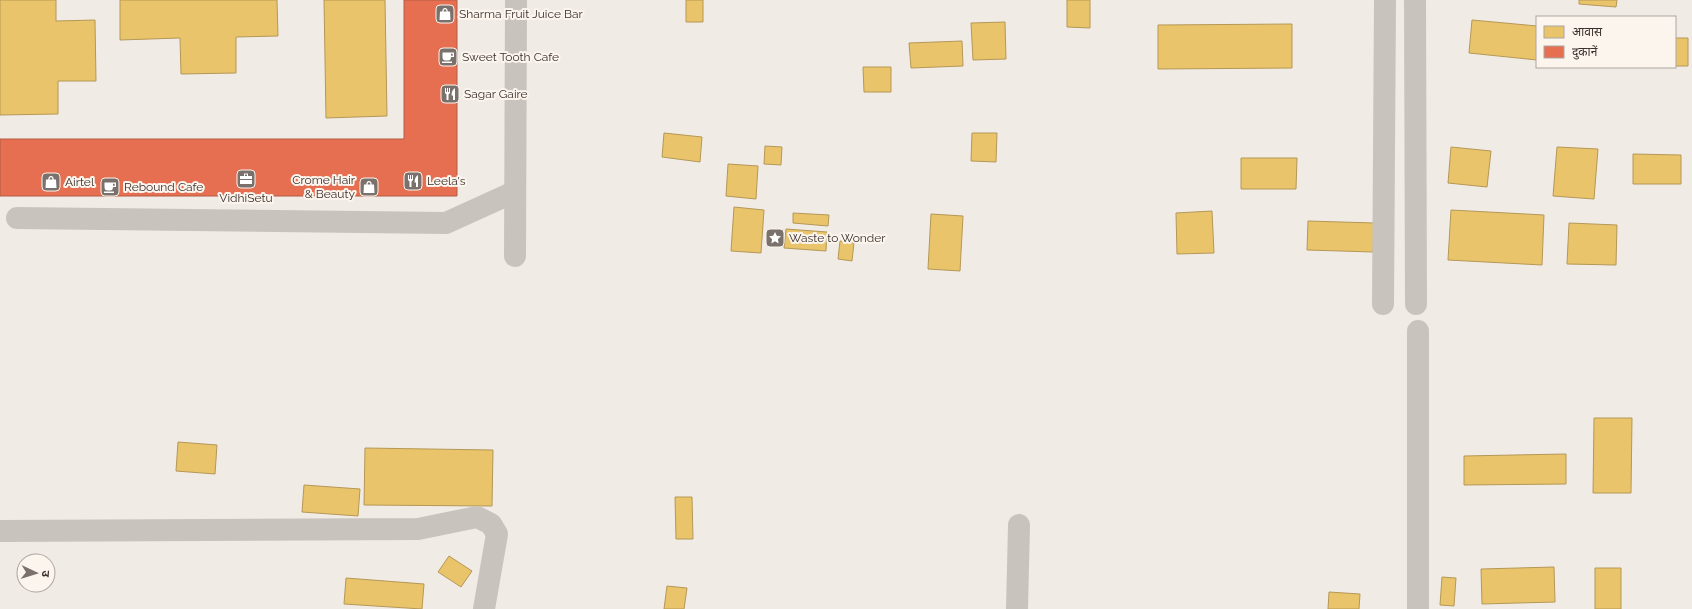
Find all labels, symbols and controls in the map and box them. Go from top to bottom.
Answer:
shop icon: Sharma Fruit Juice Bar [434,3,456,25]
place label: Sharma Fruit Juice Bar [459,7,584,21]
legend [1536,16,1676,68]
text: आवास [1572,25,1603,39]
text: दुकानें [1572,45,1598,60]
cafe icon: Sweet Tooth Cafe [437,46,459,68]
place label: Sweet Tooth Cafe [462,50,559,64]
restaurant icon: Sagar Gaire [439,83,461,105]
place label: Sagar Gaire [464,87,528,101]
office icon: VidhiSetu [235,168,257,190]
restaurant icon: Leela's [402,170,424,192]
shop icon: Airtel [40,171,62,193]
place label: Crome Hair & Beauty [292,173,356,201]
place label: Leela's [427,174,466,188]
place label: Airtel [65,175,95,189]
cafe icon: Rebound Cafe [99,176,121,198]
shop icon: Crome Hair & Beauty [358,176,380,198]
place label: Rebound Cafe [124,180,203,194]
place label: VidhiSetu [219,191,273,205]
place icon: Waste to Wonder [764,227,786,249]
place label: Waste to Wonder [789,231,886,245]
north arrow [16,553,56,593]
text: उ [39,570,52,578]

